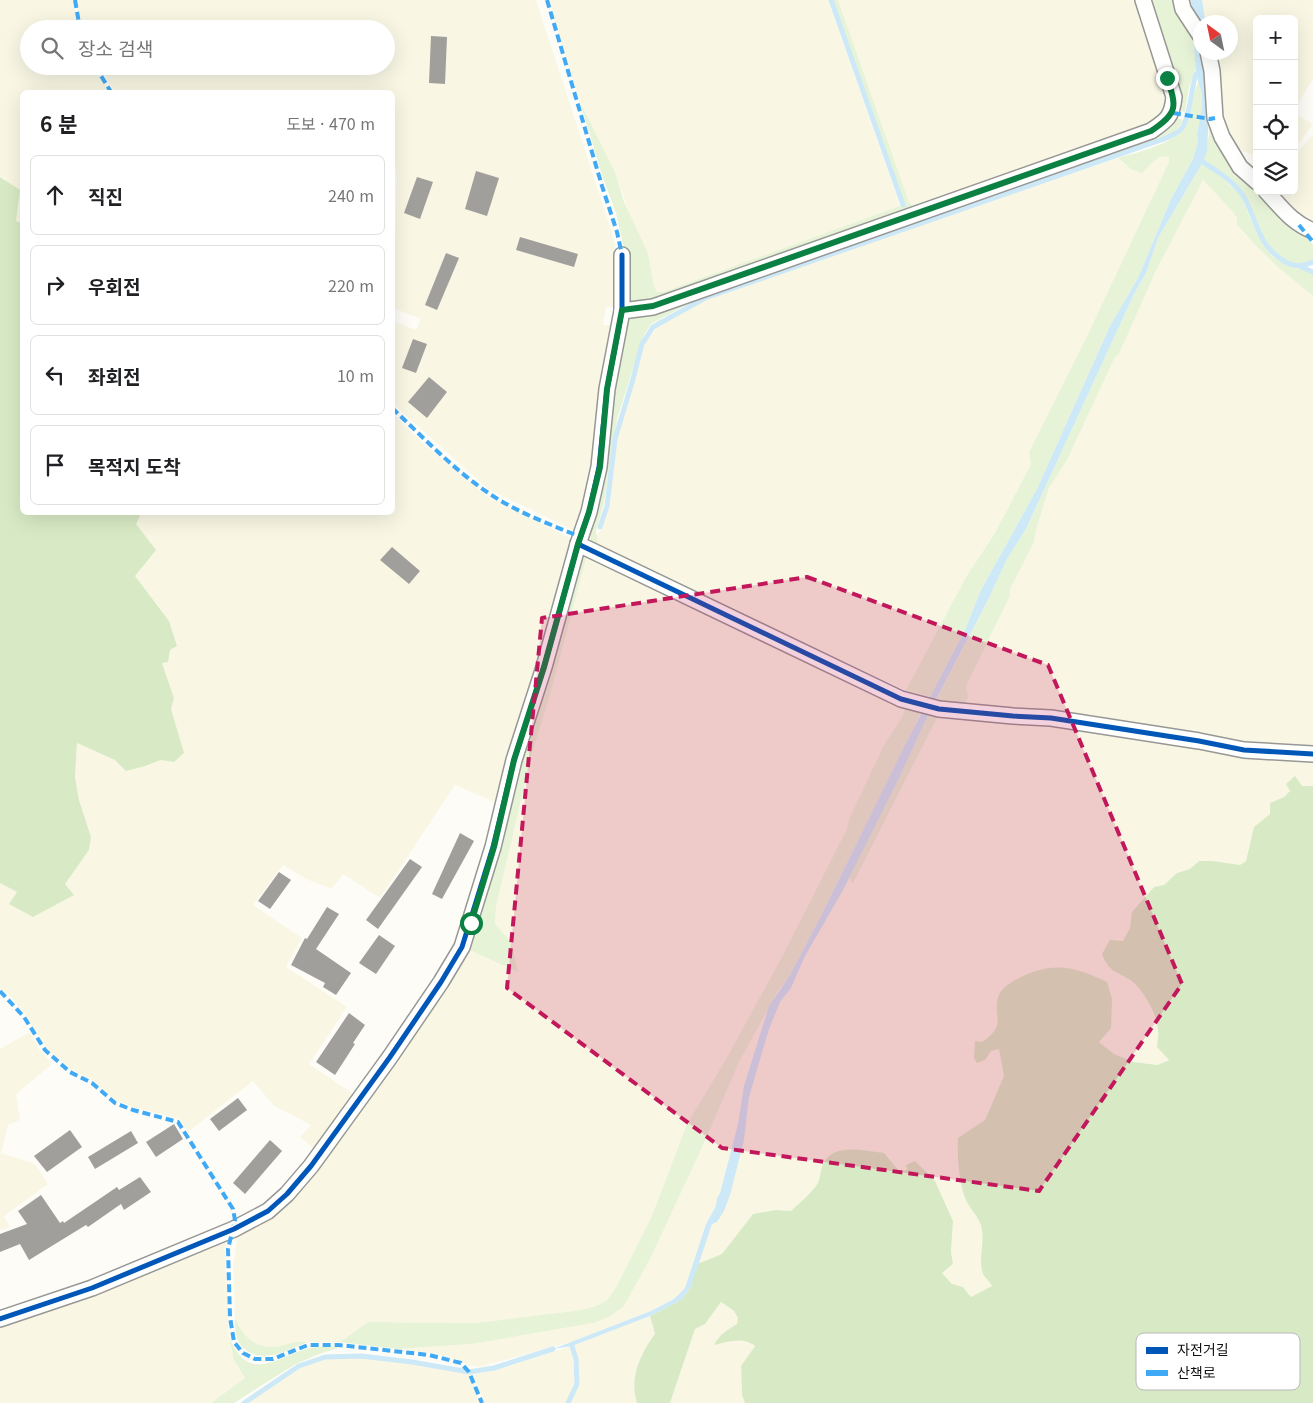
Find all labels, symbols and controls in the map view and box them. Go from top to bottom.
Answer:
north arrow [1193,15,1238,60]
map controls [1253,15,1298,195]
button: + [1253,15,1298,60]
search box [20,20,395,75]
icon: search [38,34,66,62]
text: 장소 검색 [78,34,153,61]
button: − [1253,60,1298,105]
route end [1156,67,1179,90]
button: locate [1253,105,1298,150]
text: 6 분 [40,108,78,138]
text: 도보 · 470 m [286,111,375,135]
button: layers [1253,150,1298,195]
icon: ahead [41,181,69,209]
text: 직진 [88,182,123,209]
text: 240 m [328,183,374,207]
icon: right [41,271,69,299]
text: 우회전 [88,272,140,299]
text: 220 m [328,273,374,297]
icon: left [41,361,69,389]
text: 좌회전 [88,362,140,389]
text: 10 m [337,363,374,387]
icon: arrive [41,451,69,479]
text: 목적지 도착 [88,452,181,479]
route start [460,912,483,935]
legend [1136,1333,1300,1390]
text: 자전거길 [1177,1339,1229,1359]
text: 산책로 [1177,1362,1216,1382]

